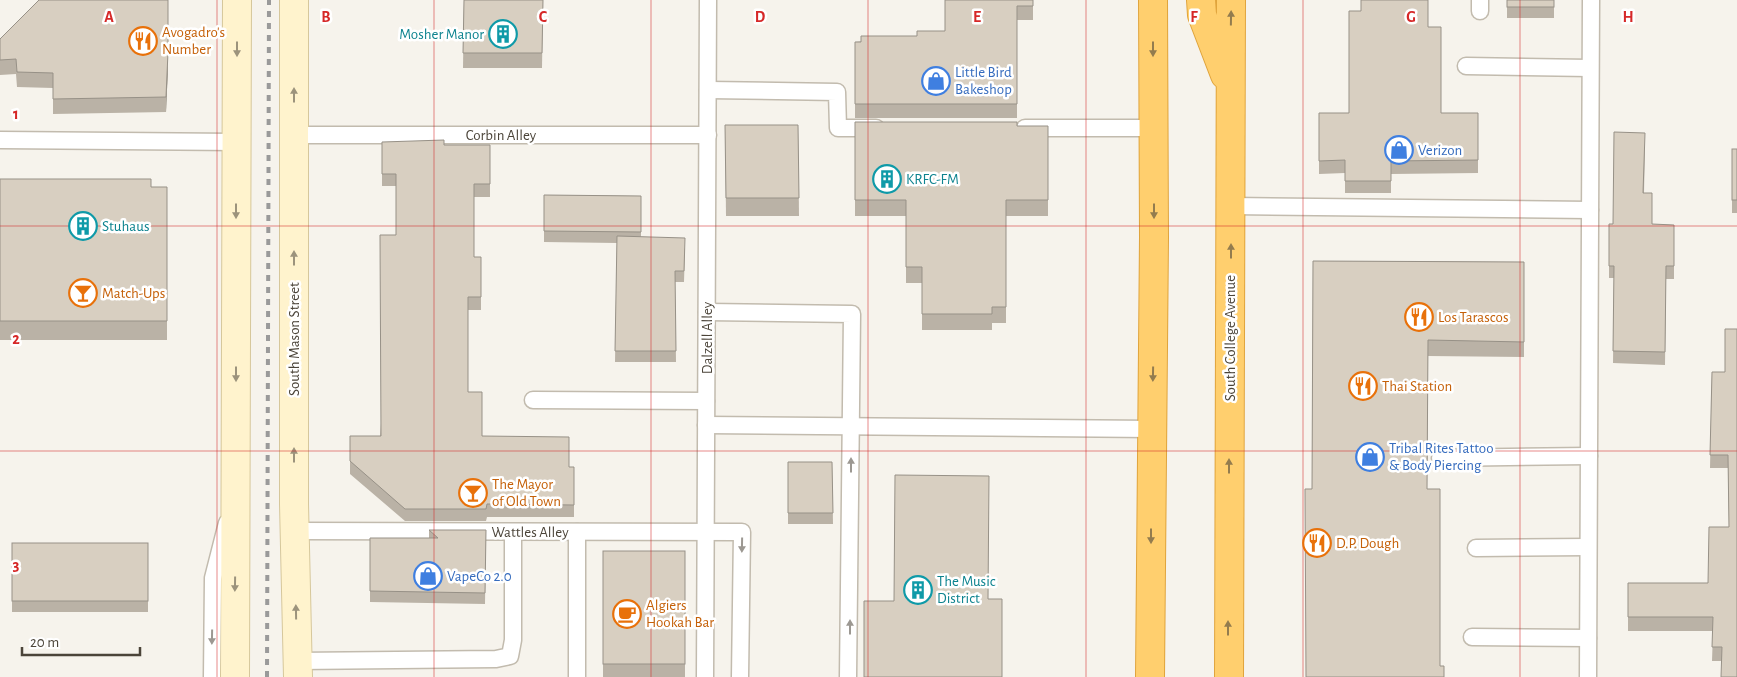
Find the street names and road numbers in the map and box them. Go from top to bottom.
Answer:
street label: Corbin Alley [466,128,537,143]
street label: South College Avenue [1223,275,1238,401]
street label: South Mason Street [287,282,302,396]
street label: Dalzell Alley [700,301,715,374]
street label: Wattles Alley [491,525,569,540]

